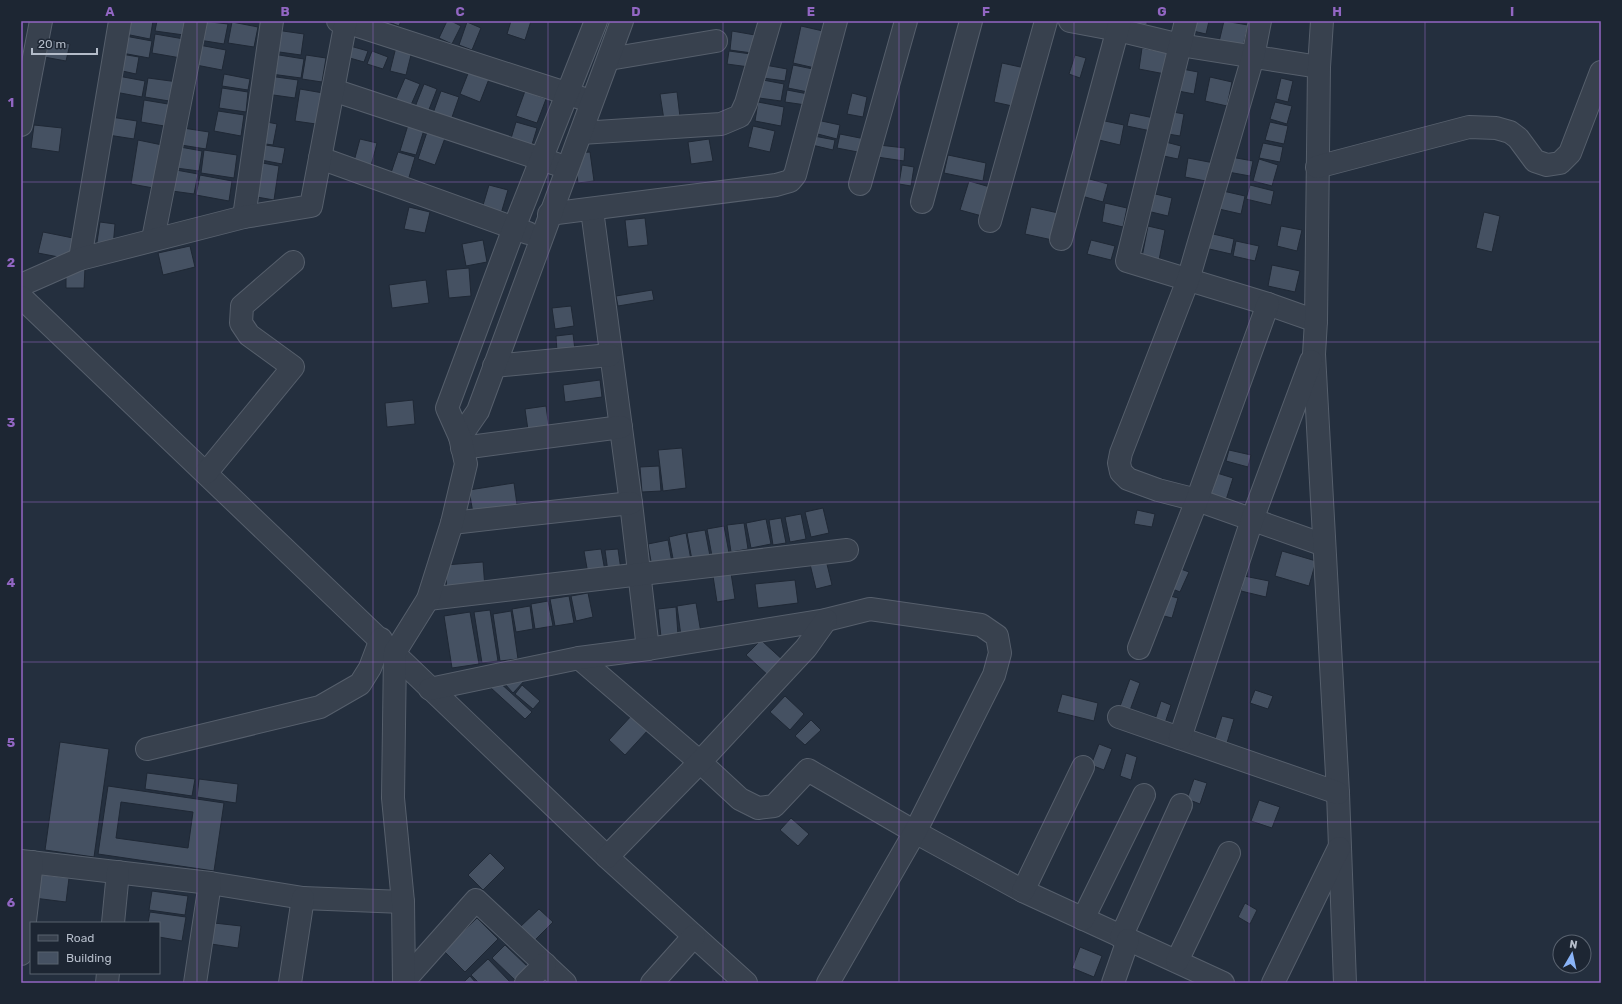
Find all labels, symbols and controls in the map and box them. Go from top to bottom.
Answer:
text: A [105,4,115,19]
text: B [280,4,290,19]
text: C [455,4,465,19]
text: D [631,4,641,19]
text: E [807,4,815,19]
text: F [982,4,990,19]
text: G [1157,4,1167,19]
text: H [1332,4,1342,19]
text: I [1510,4,1514,19]
scale bar [32,30,97,56]
text: 20 m [38,37,66,51]
text: 1 [8,95,14,110]
text: 2 [7,255,15,270]
text: 3 [7,415,16,430]
text: 4 [7,575,16,590]
text: 5 [7,735,15,750]
text: 6 [7,895,16,910]
legend [30,922,160,974]
text: Road [66,931,94,945]
north arrow [1552,934,1592,974]
text: N [1569,938,1578,952]
text: Building [66,951,112,965]

